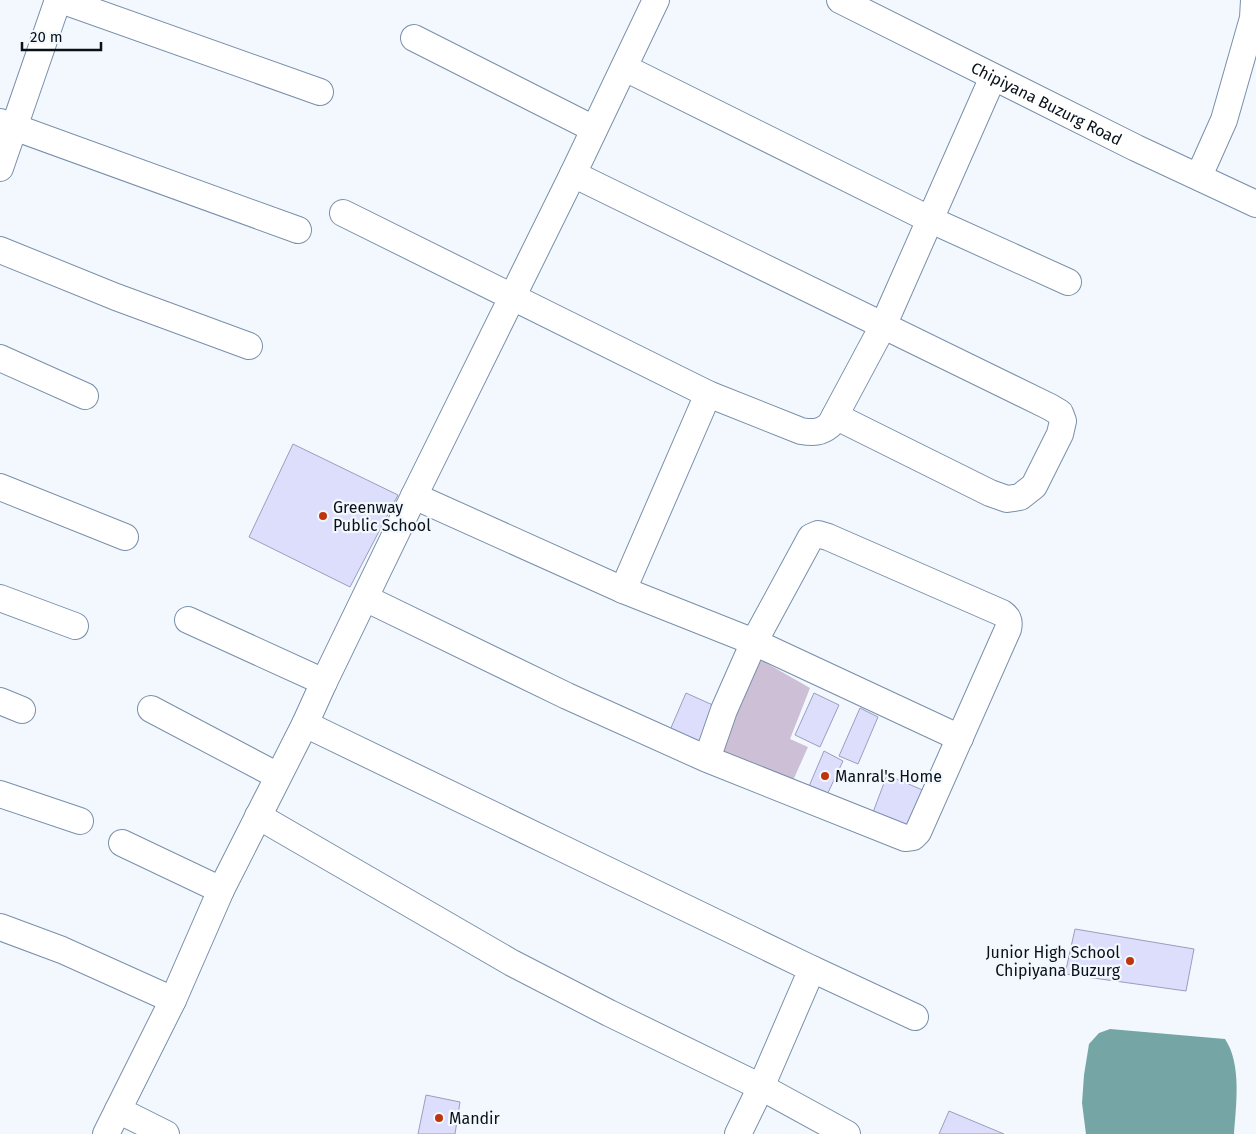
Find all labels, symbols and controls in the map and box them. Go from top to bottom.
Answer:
scale bar [22,20,101,52]
text: 20 m [30,28,63,46]
street label: Chipiyana Buzurg Road [968,58,1125,149]
place label: Greenway Public School [333,498,431,535]
marker: Greenway Public School [317,510,329,522]
place label: Manral's Home [835,767,942,786]
marker: Manral's Home [819,770,831,782]
place label: Junior High School Chipiyana Buzurg [986,943,1121,980]
marker: Junior High School Chipiyana Buzurg [1124,955,1136,967]
place label: Mandir [449,1109,501,1128]
marker: Mandir [433,1112,445,1124]

